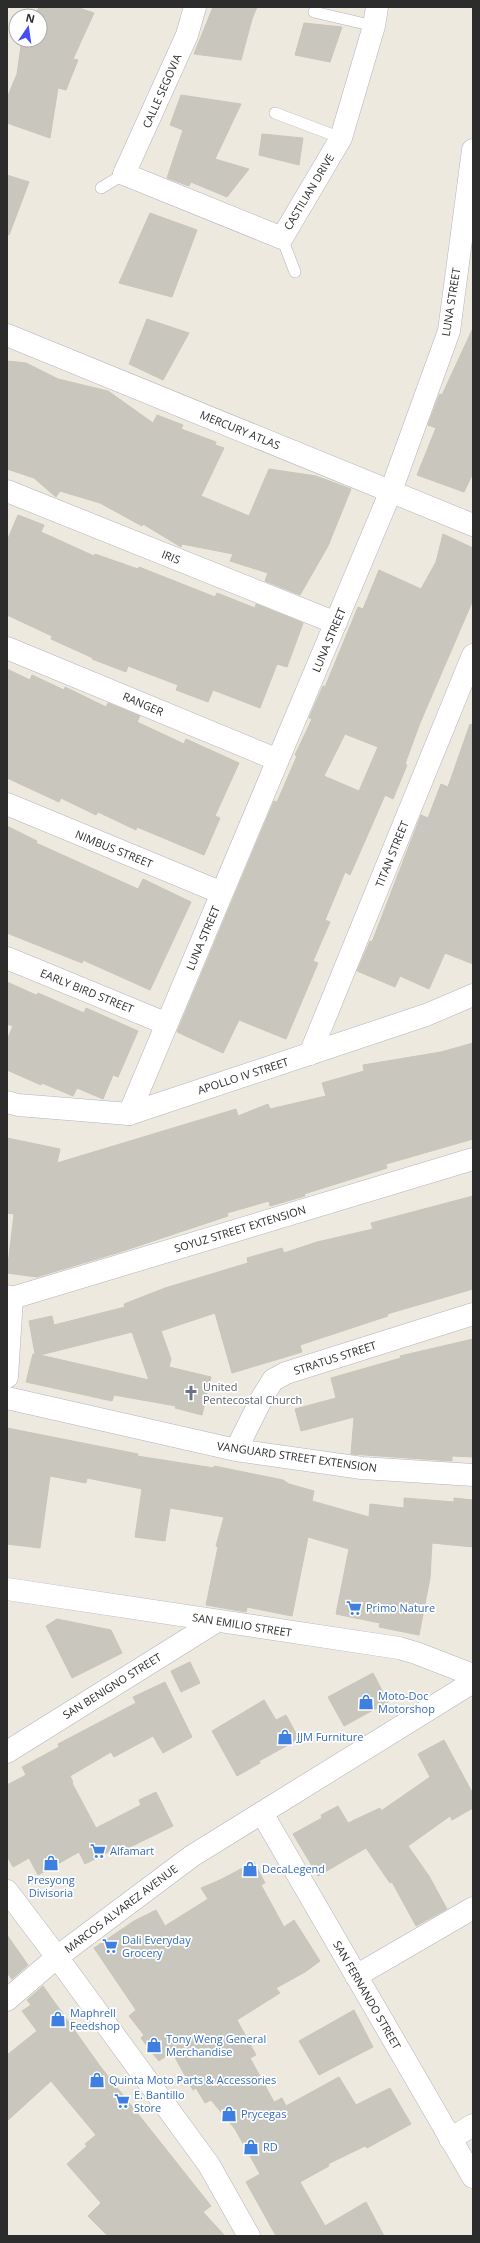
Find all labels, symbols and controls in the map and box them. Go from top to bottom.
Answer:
north arrow [8,8,48,48]
text: N [24,9,36,26]
street label: CALLE SEGOVIA [138,51,185,130]
street label: CASTILIAN DRIVE [280,151,337,233]
street label: LUNA STREET [438,267,463,337]
street label: MERCURY ATLAS [198,407,283,452]
street label: IRIS [160,546,183,567]
street label: LUNA STREET [308,605,349,675]
street label: RANGER [121,688,166,719]
street label: TITAN STREET [371,818,412,889]
street label: NIMBUS STREET [73,826,155,871]
street label: LUNA STREET [182,903,223,973]
street label: EARLY BIRD STREET [38,965,136,1016]
street label: APOLLO IV STREET [196,1054,290,1097]
street label: SOYUZ STREET EXTENSION [172,1201,307,1256]
street label: STRATUS STREET [292,1337,378,1378]
place label: United Pentecostal Church [203,1379,302,1407]
church icon: United Pentecostal Church [182,1384,200,1402]
street label: VANGUARD STREET EXTENSION [216,1438,378,1475]
supermarket icon: Primo Nature [345,1599,363,1617]
place label: Primo Nature [366,1600,435,1615]
street label: SAN EMILIO STREET [191,1609,293,1640]
street label: SAN BENIGNO STREET [60,1649,164,1722]
place label: Moto-Doc Motorshop [378,1688,435,1716]
shop icon: Moto-Doc Motorshop [357,1693,375,1711]
shop icon: JJM Furniture [276,1728,294,1746]
place label: JJM Furniture [296,1729,363,1744]
supermarket icon: Alfamart [89,1842,107,1860]
place label: Alfamart [110,1843,154,1858]
shop icon: Presyong Divisoria [42,1854,60,1872]
shop icon: DecaLegend [241,1860,259,1878]
street label: MARCOS ALVAREZ AVENUE [61,1861,180,1956]
place label: DecaLegend [262,1861,325,1876]
place label: Presyong Divisoria [27,1872,75,1900]
place label: Dali Everyday Grocery [122,1932,191,1960]
supermarket icon: Dali Everyday Grocery [101,1937,119,1955]
street label: SAN FERNANDO STREET [330,1938,405,2052]
place label: Maphrell Feedshop [70,2005,120,2033]
shop icon: Maphrell Feedshop [49,2010,67,2028]
place label: Tony Weng General Merchandise [166,2031,266,2059]
shop icon: Tony Weng General Merchandise [145,2036,163,2054]
shop icon: Quinta Moto Parts & Accessories [88,2071,106,2089]
place label: Quinta Moto Parts & Accessories [109,2072,276,2087]
place label: E. Bantillo Store [134,2087,185,2115]
supermarket icon: E. Bantillo Store [113,2092,131,2110]
shop icon: Prycegas [220,2105,238,2123]
place label: Prycegas [241,2106,286,2121]
shop icon: RD [242,2138,260,2156]
place label: RD [263,2139,278,2154]

